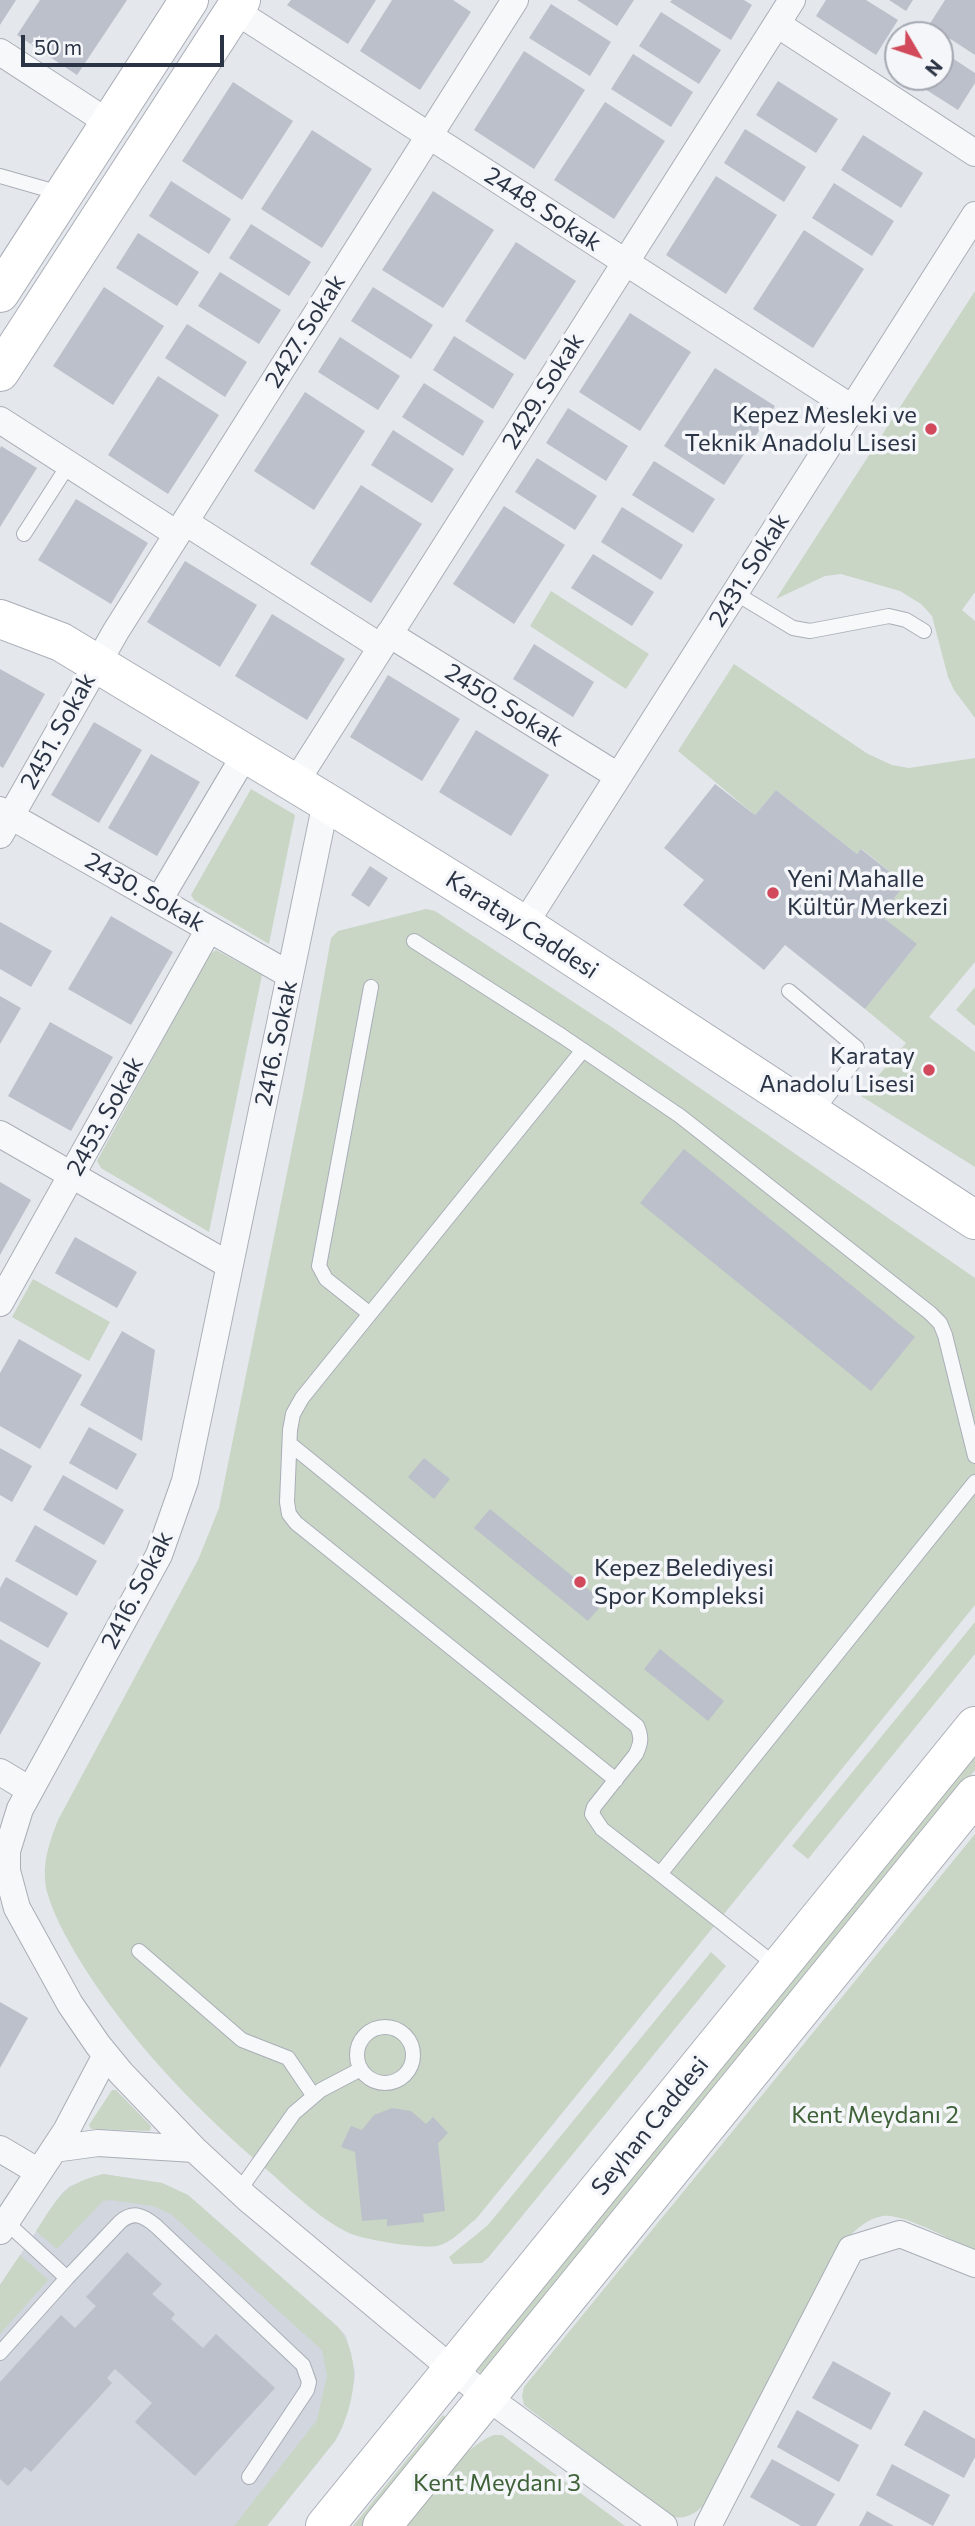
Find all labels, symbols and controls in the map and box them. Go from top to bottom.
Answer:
scale bar [24,21,228,65]
north arrow [884,21,954,91]
text: 50 m [34,34,82,59]
text: N [921,55,948,81]
street label: 2448. Sokak [479,161,607,257]
street label: 2427. Sokak [259,269,351,393]
street label: 2429. Sokak [496,328,590,454]
place label: Kepez Mesleki ve Teknik Anadolu Lisesi [685,401,917,457]
marker: Kepez Mesleki ve Teknik Anadolu Lisesi [923,421,939,437]
street label: 2431. Sokak [703,508,795,632]
street label: 2450. Sokak [440,657,568,753]
street label: 2451. Sokak [14,668,102,794]
street label: 2430. Sokak [80,846,210,938]
street label: Karatay Caddesi [440,865,604,985]
place label: Yeni Mahalle Kültür Merkezi [787,865,948,921]
marker: Yeni Mahalle Kültür Merkezi [765,885,781,901]
street label: 2416. Sokak [249,977,303,1109]
place label: Karatay Anadolu Lisesi [759,1042,915,1098]
street label: 2453. Sokak [61,1051,149,1181]
marker: Karatay Anadolu Lisesi [921,1062,937,1078]
street label: 2416. Sokak [95,1526,179,1654]
place label: Kepez Belediyesi Spor Kompleksi [594,1554,774,1610]
marker: Kepez Belediyesi Spor Kompleksi [572,1574,588,1590]
street label: Seyhan Caddesi [585,2051,715,2201]
park label: Kent Meydanı 2 [791,2101,959,2129]
park label: Kent Meydanı 3 [413,2469,581,2497]

